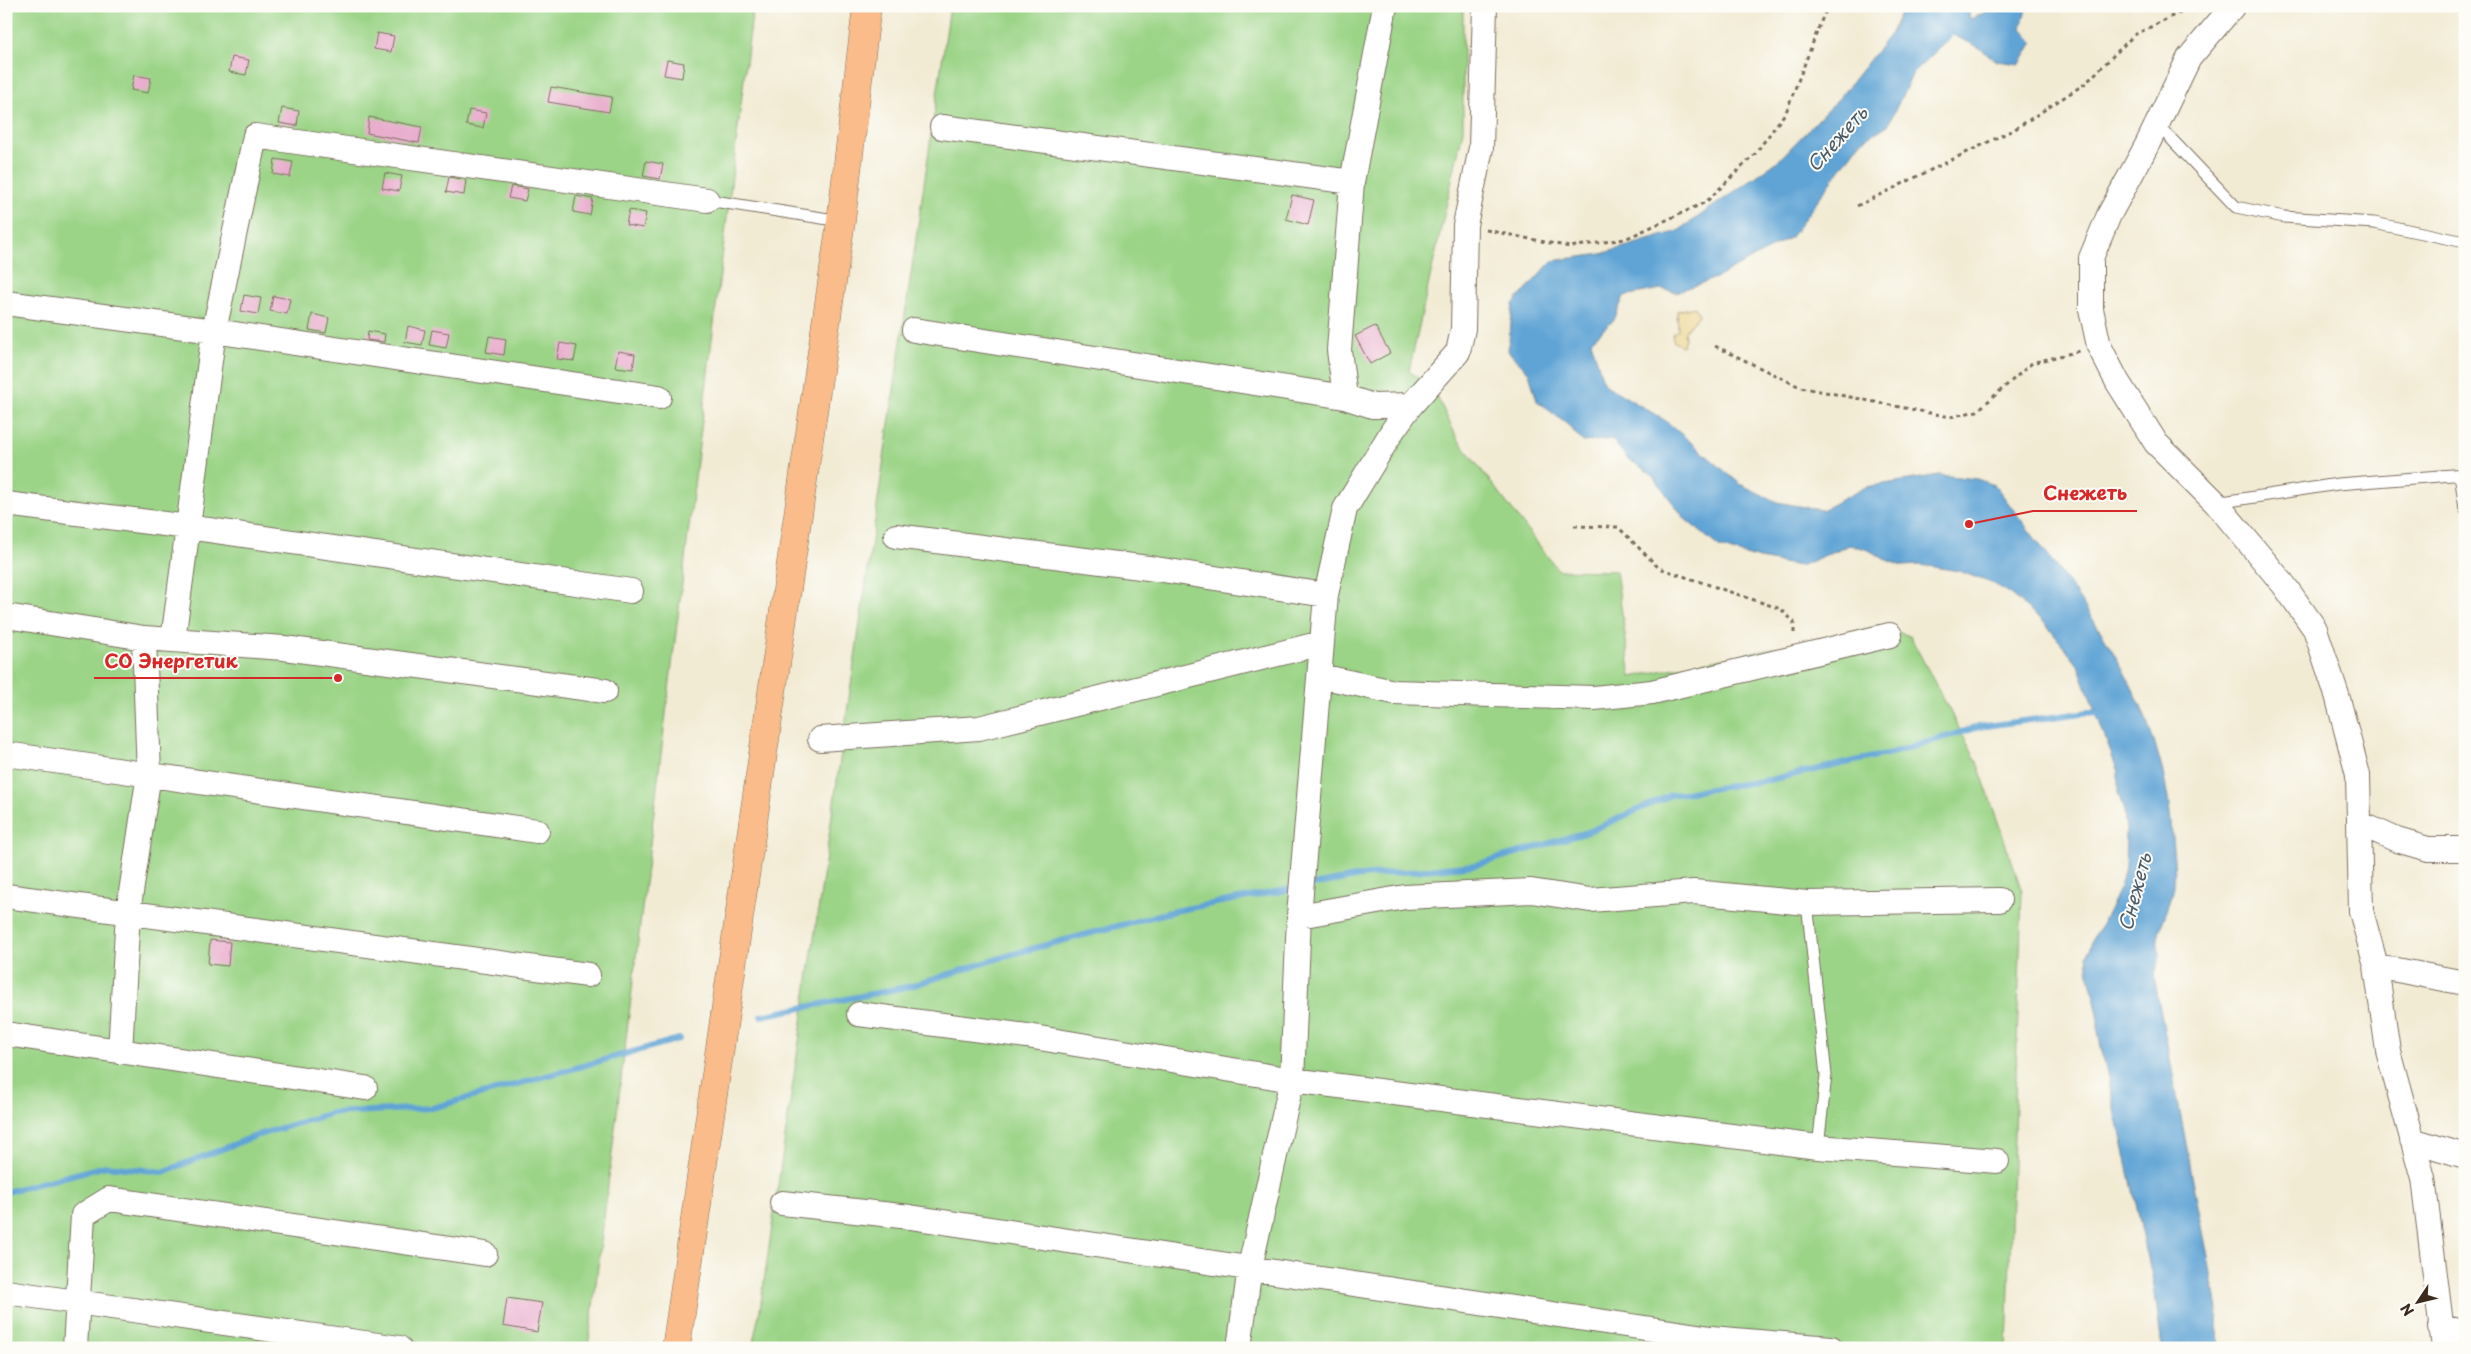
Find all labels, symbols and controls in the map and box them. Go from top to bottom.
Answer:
water label: Снежеть [1799,98,1874,177]
callout: Снежеть [2033,477,2137,511]
text: Снежеть [2043,478,2127,506]
callout: СО Энергетик [94,644,248,678]
text: СО Энергетик [104,646,239,674]
water label: Снежеть [2110,848,2158,934]
north arrow [2394,1276,2444,1326]
text: N [2395,1299,2419,1320]

